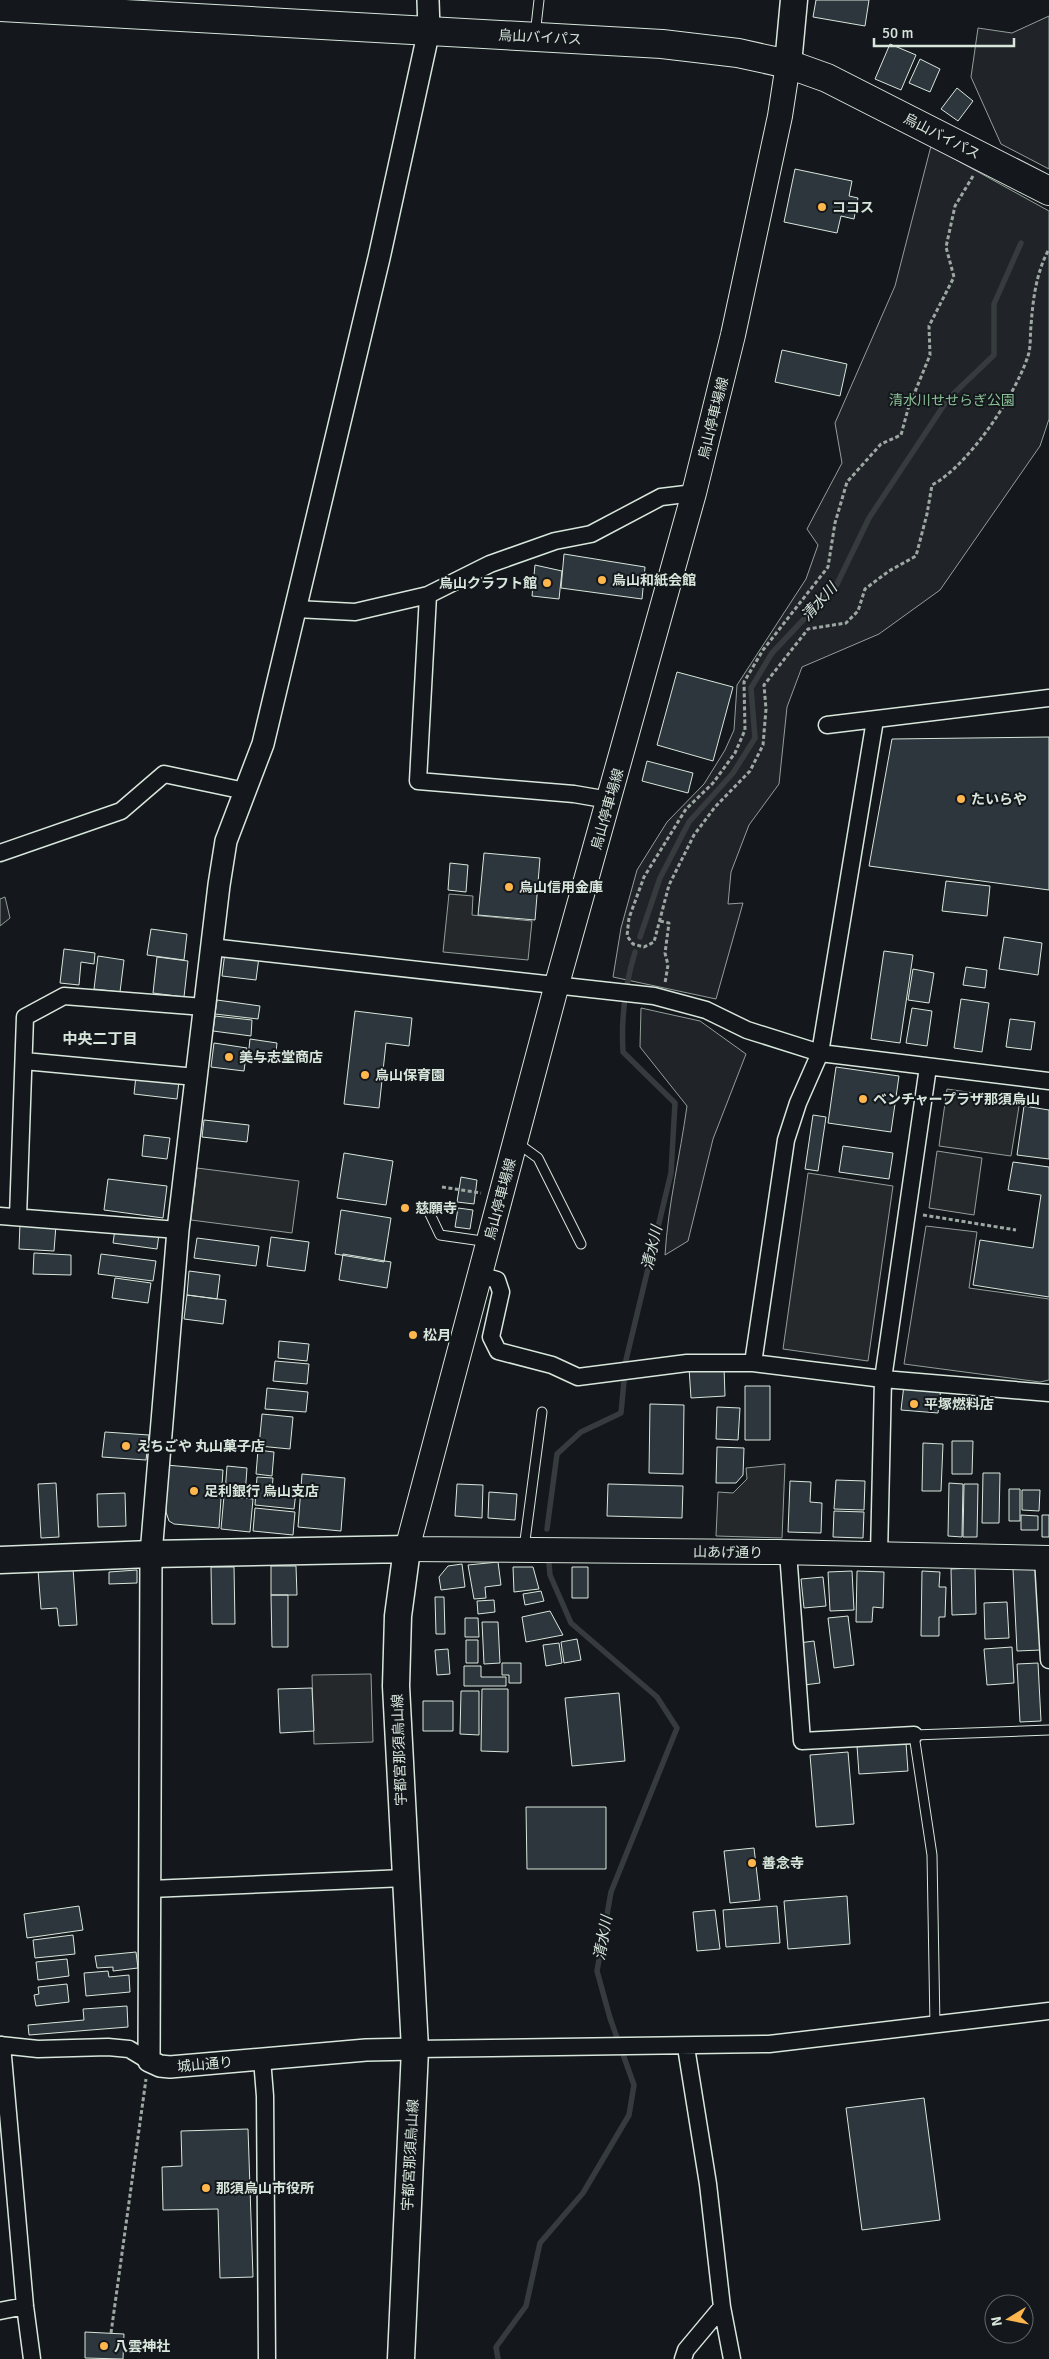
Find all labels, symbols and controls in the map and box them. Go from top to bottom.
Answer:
scale bar [874,15,1014,47]
text: 50 m [882,24,913,42]
street label: 烏山バイパス [498,27,582,48]
street label: 烏山バイパス [901,110,983,163]
place label: ココス [832,199,874,216]
marker: ココス [816,201,828,213]
street label: 烏山停車場線 [695,375,732,461]
park label: 清水川せせらぎ公園 [889,392,1015,409]
place label: 烏山和紙会館 [612,572,696,589]
marker: 烏山和紙会館 [596,574,608,586]
place label: 烏山クラフト館 [439,575,537,592]
marker: 烏山クラフト館 [541,577,553,589]
water label: 清水川 [797,578,842,625]
street label: 烏山停車場線 [588,766,627,852]
place label: たいらや [971,791,1027,808]
marker: たいらや [955,793,967,805]
place label: 烏山信用金庫 [519,879,603,896]
marker: 烏山信用金庫 [503,881,515,893]
district label: 中央二丁目 [62,1030,138,1048]
place label: 美与志堂商店 [239,1049,323,1066]
marker: 美与志堂商店 [223,1051,235,1063]
place label: 烏山保育園 [375,1067,445,1084]
marker: 烏山保育園 [359,1069,371,1081]
place label: ベンチャープラザ那須烏山 [873,1091,1040,1108]
marker: ベンチャープラザ那須烏山 [857,1093,869,1105]
street label: 烏山停車場線 [481,1156,520,1242]
place label: 慈願寺 [415,1200,457,1217]
marker: 慈願寺 [399,1202,411,1214]
water label: 清水川 [638,1222,666,1272]
place label: 松月 [423,1327,451,1344]
marker: 松月 [407,1329,419,1341]
place label: 平塚燃料店 [924,1396,994,1413]
marker: 平塚燃料店 [908,1398,920,1410]
place label: えちごや 丸山菓子店 [136,1438,265,1455]
marker: えちごや 丸山菓子店 [120,1440,132,1452]
place label: 足利銀行 烏山支店 [204,1483,319,1500]
marker: 足利銀行 烏山支店 [188,1485,200,1497]
street label: 山あげ通り [693,1543,763,1562]
street label: 宇都宮那須烏山線 [389,1694,410,1806]
place label: 善念寺 [762,1855,804,1872]
marker: 善念寺 [746,1857,758,1869]
water label: 清水川 [590,1912,616,1962]
street label: 城山通り [176,2054,234,2075]
street label: 宇都宮那須烏山線 [399,2099,422,2211]
place label: 那須烏山市役所 [216,2180,314,2197]
marker: 那須烏山市役所 [200,2182,212,2194]
north arrow [984,2294,1034,2344]
text: N [987,2315,1006,2327]
place label: 八雲神社 [114,2338,170,2355]
marker: 八雲神社 [98,2340,110,2352]

